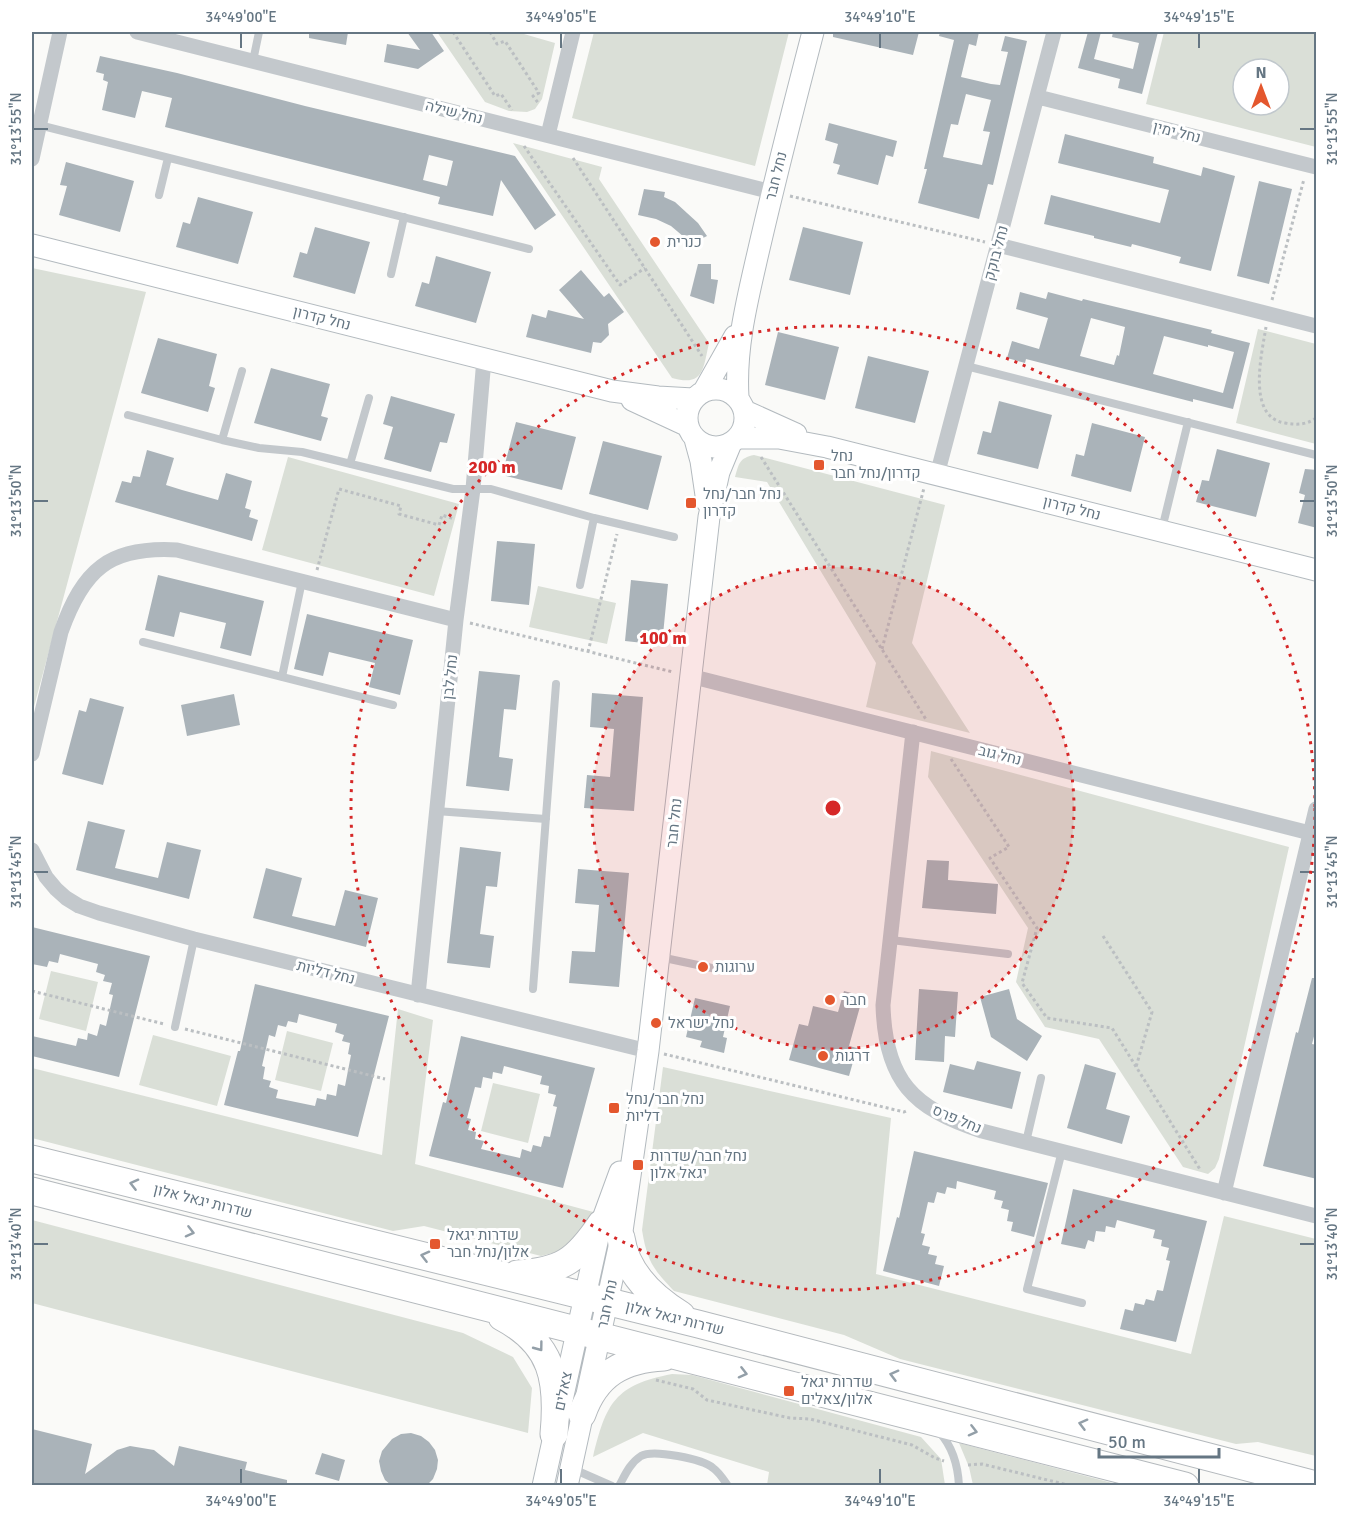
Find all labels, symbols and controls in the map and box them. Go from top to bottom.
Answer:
text: 34°49'00"E [205,8,277,26]
text: 34°49'05"E [525,8,597,26]
text: 34°49'10"E [844,8,916,26]
text: 34°49'15"E [1163,8,1235,26]
north arrow [1231,57,1291,117]
text: N [1255,63,1267,83]
text: 31°13'55"N [7,92,25,166]
text: 31°13'55"N [1323,92,1341,166]
street label: נחל שילה [423,96,485,128]
street label: נחל ימין [1151,117,1203,147]
street label: נחל חבר [761,150,791,202]
street label: נחל בוקק [980,223,1012,283]
place label: כנרית [667,233,702,251]
marker: כנרית [648,235,662,249]
street label: נחל קדרון [291,302,353,334]
place label: נחל קדרון/נחל חבר [831,447,920,482]
text: 200 m [468,456,516,478]
marker: נחל קדרון/נחל חבר [812,458,826,472]
text: 31°13'50"N [7,464,25,538]
text: 31°13'50"N [1323,464,1341,538]
place label: נחל חבר/נחל קדרון [703,485,782,520]
street label: נחל קדרון [1041,492,1103,524]
marker: נחל חבר/נחל קדרון [684,496,698,510]
text: 100 m [639,627,687,649]
street label: נחל לבן [439,653,461,701]
street label: נחל גוב [977,741,1023,769]
street label: נחל חבר [662,797,686,849]
centre of rings [823,798,843,818]
text: 31°13'45"N [7,835,25,909]
text: 31°13'45"N [1323,835,1341,909]
street label: נחל דליות [295,956,357,988]
place label: ערוגות [715,958,755,976]
marker: ערוגות [696,960,710,974]
place label: חבר [842,991,866,1009]
marker: חבר [823,993,837,1007]
place label: נחל ישראל [668,1014,735,1032]
marker: נחל ישראל [649,1016,663,1030]
place label: דרגות [835,1047,870,1065]
marker: דרגות [816,1049,830,1063]
place label: נחל חבר/נחל דליות [626,1090,705,1125]
marker: נחל חבר/נחל דליות [607,1101,621,1115]
street label: נחל פרס [930,1101,984,1137]
place label: נחל חבר/שדרות יגאל אלון [650,1147,747,1182]
marker: נחל חבר/שדרות יגאל אלון [631,1158,645,1172]
one-way arrow [129,1178,139,1191]
street label: שדרות יגאל אלון [152,1180,254,1222]
text: 31°13'40"N [7,1207,25,1281]
text: 31°13'40"N [1323,1207,1341,1281]
one-way arrow [185,1224,195,1237]
place label: שדרות יגאל אלון/נחל חבר [447,1226,529,1261]
marker: שדרות יגאל אלון/נחל חבר [428,1237,442,1251]
one-way arrow [420,1250,430,1263]
street label: נחל חבר [593,1278,621,1330]
street label: שדרות יגאל אלון [624,1297,726,1339]
one-way arrow [531,1341,542,1352]
one-way arrow [737,1366,748,1378]
street label: צאלים [550,1370,576,1412]
one-way arrow [889,1370,899,1383]
place label: שדרות יגאל אלון/צאלים [801,1373,873,1408]
marker: שדרות יגאל אלון/צאלים [782,1384,796,1398]
one-way arrow [1078,1419,1088,1432]
scale bar [1099,1421,1219,1459]
one-way arrow [968,1424,978,1437]
text: 50 m [1108,1431,1146,1453]
text: 34°49'00"E [205,1492,277,1510]
text: 34°49'05"E [525,1492,597,1510]
text: 34°49'10"E [844,1492,916,1510]
text: 34°49'15"E [1163,1492,1235,1510]

